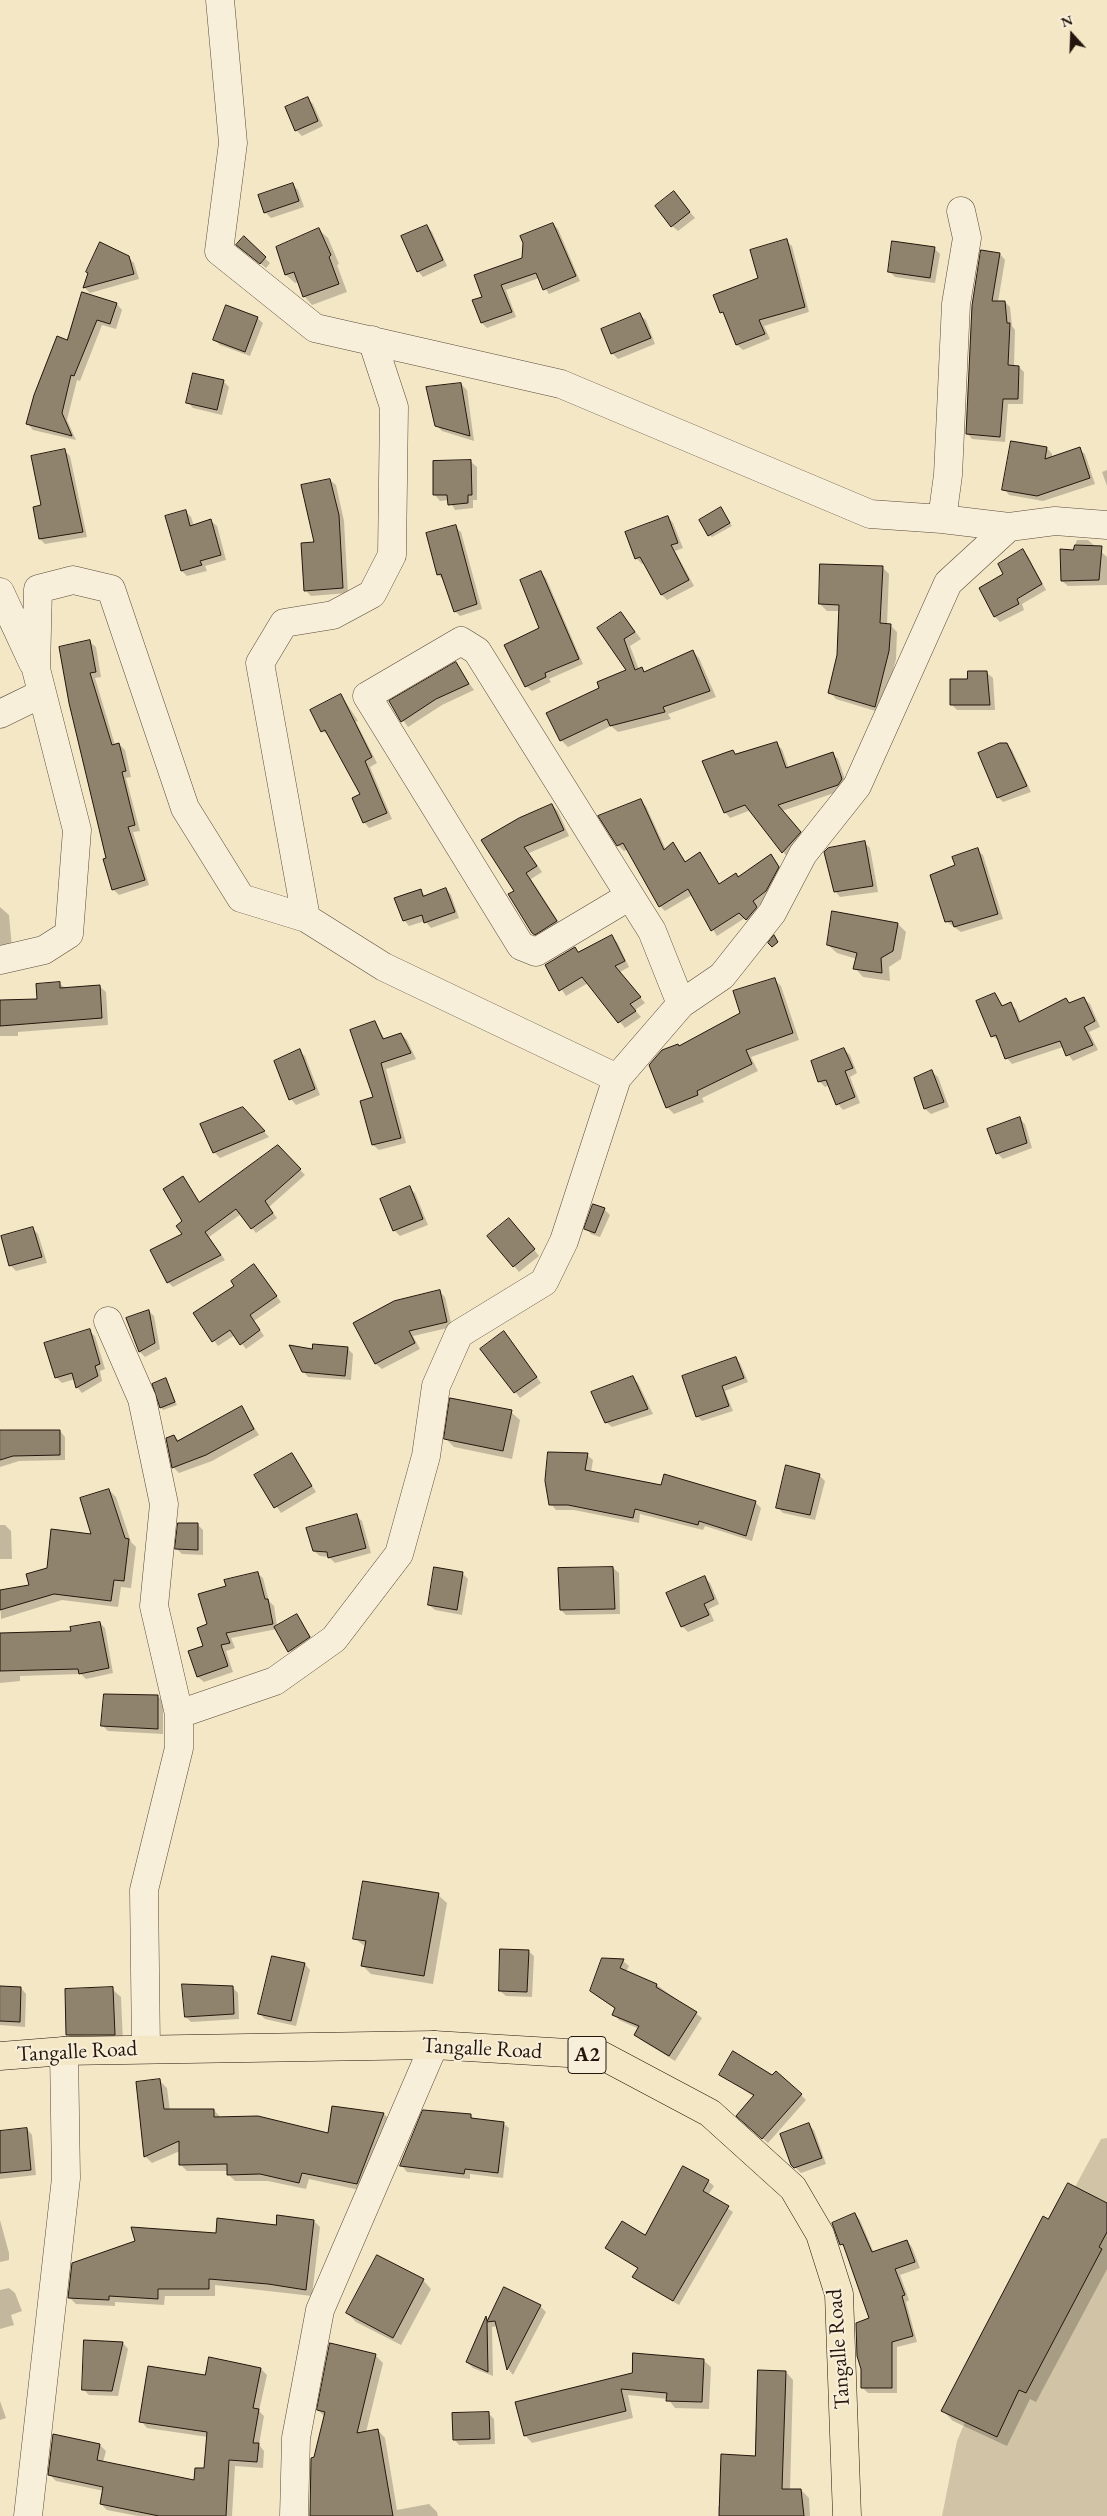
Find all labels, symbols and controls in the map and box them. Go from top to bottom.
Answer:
north arrow [1047,10,1097,60]
text: N [1058,11,1075,31]
street label: Tangalle Road [421,2033,543,2065]
street label: Tangalle Road [16,2036,138,2068]
road number: A2 [568,2036,606,2074]
street label: Tangalle Road [822,2288,856,2410]

